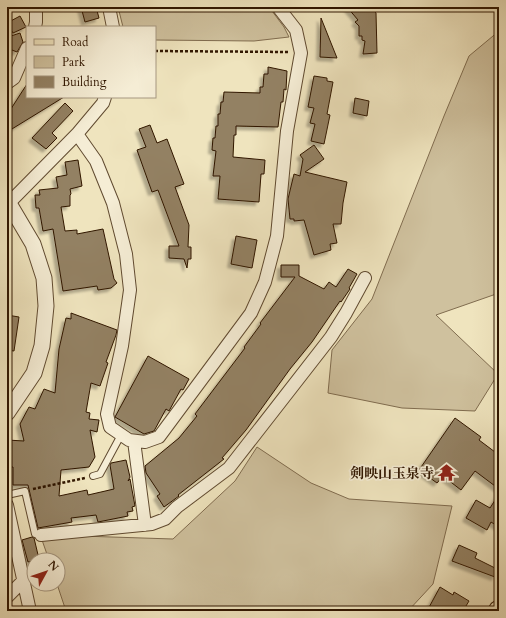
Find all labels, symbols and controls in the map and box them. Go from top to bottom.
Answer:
legend [26,26,156,98]
text: Road [62,34,89,50]
text: Park [62,54,86,70]
text: Building [62,74,107,90]
temple icon: 剣映山玉泉寺 [437,463,457,483]
place label: 剣映山玉泉寺 [350,464,434,483]
north arrow [26,552,66,592]
text: N [44,557,62,575]

